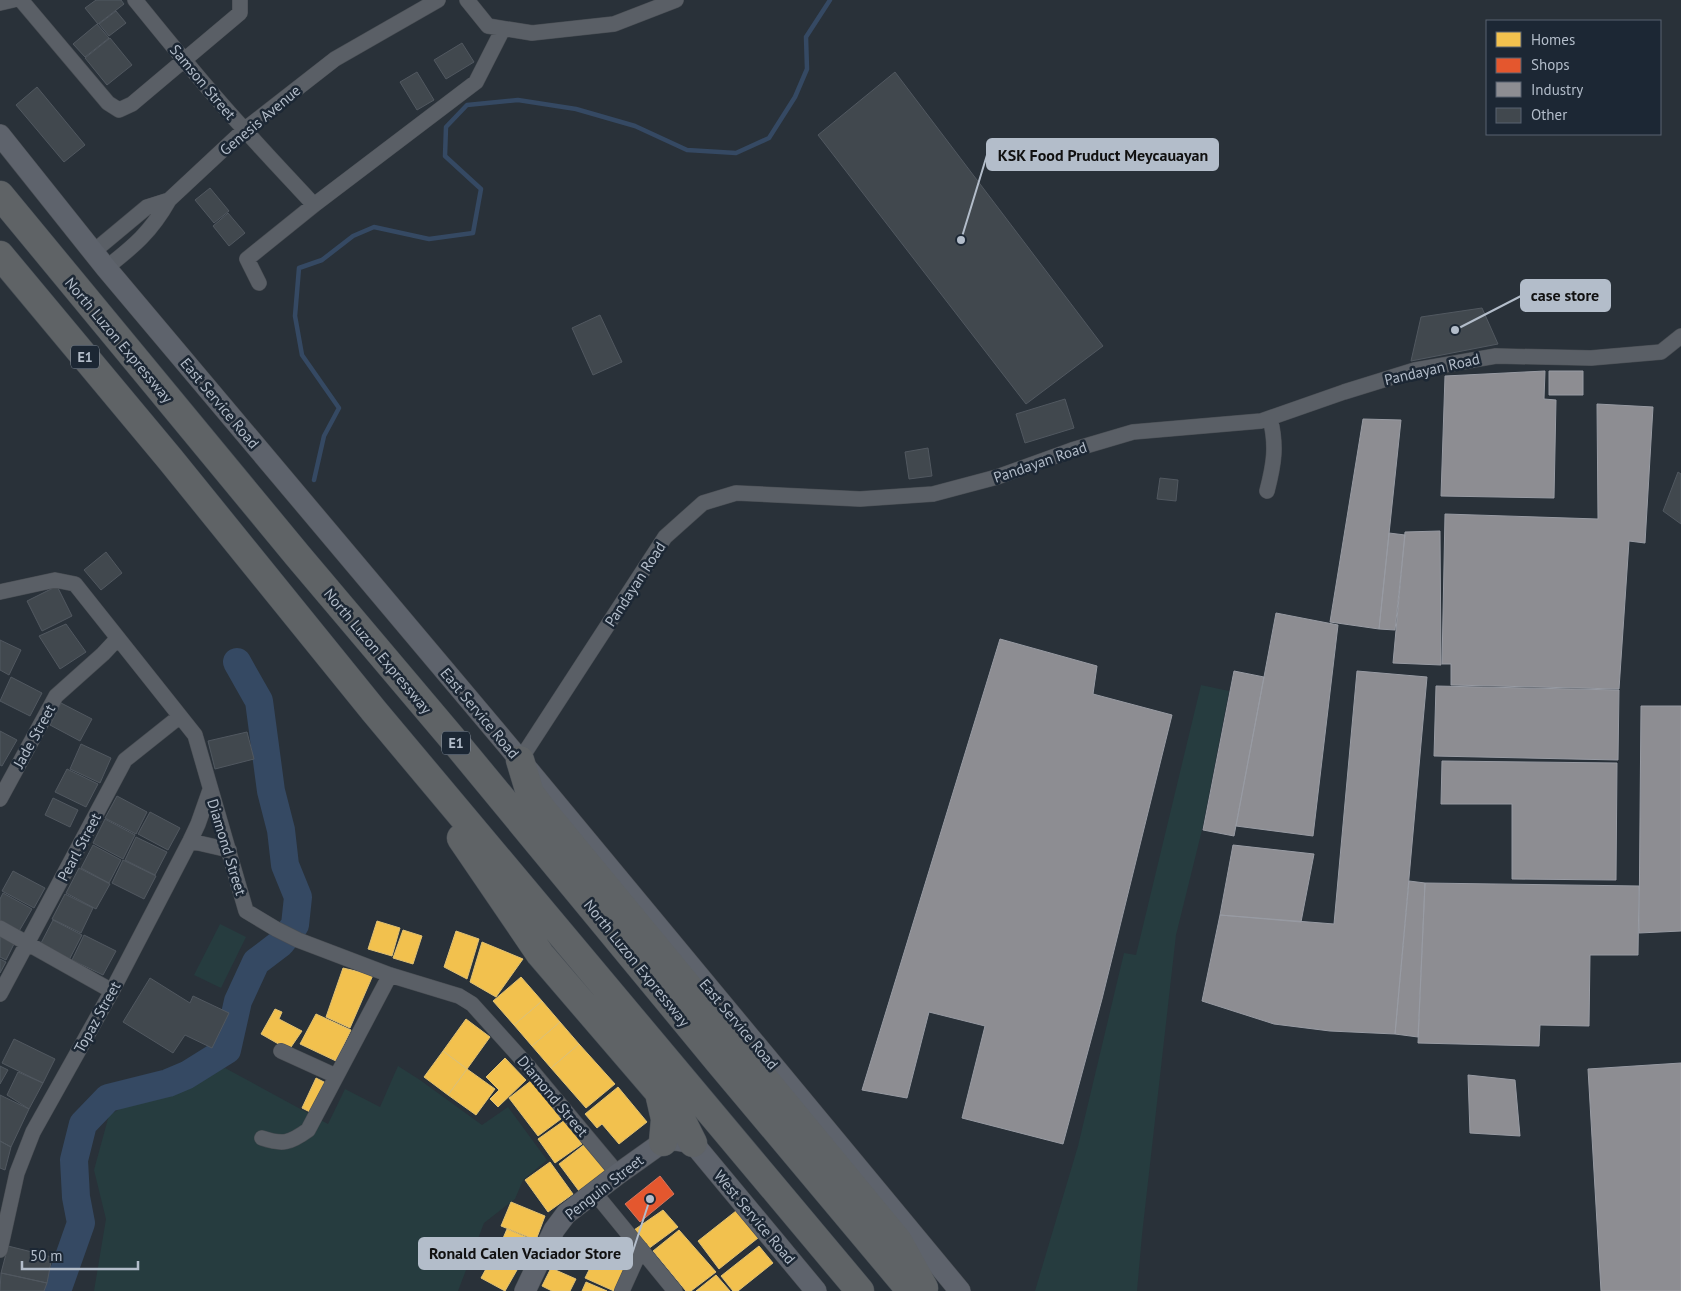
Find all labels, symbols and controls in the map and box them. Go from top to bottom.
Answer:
legend [1486,20,1661,135]
text: Homes [1531,30,1575,49]
street label: Samson Street [166,40,240,124]
text: Shops [1531,55,1570,74]
text: Industry [1531,80,1583,99]
street label: Genesis Avenue [216,81,304,159]
text: Other [1531,105,1567,124]
callout: KSK Food Pruduct Meycauayan [987,139,1218,170]
text: KSK Food Pruduct Meycauayan [998,145,1208,165]
street label: North Luzon Expressway [61,273,177,407]
callout: case store [1521,280,1610,311]
text: case store [1531,285,1599,305]
road number: E1 [71,346,99,368]
street label: Pandayan Road [1382,349,1482,389]
street label: East Service Road [177,354,263,452]
street label: Pandayan Road [991,437,1089,487]
street label: Pandayan Road [601,538,669,630]
street label: North Luzon Expressway [320,584,436,718]
street label: East Service Road [437,664,523,762]
street label: Jade Street [8,701,59,772]
road number: E1 [442,731,470,754]
street label: Diamond Street [203,796,251,898]
street label: Pearl Street [53,810,105,884]
street label: North Luzon Expressway [580,896,694,1030]
street label: East Service Road [696,975,782,1073]
street label: Topaz Street [70,978,124,1056]
street label: Diamond Street [514,1052,592,1140]
street label: Penguin Street [561,1150,647,1224]
street label: West Service Road [710,1166,800,1268]
scale bar [22,1238,139,1270]
callout: Ronald Calen Vaciador Store [419,1238,632,1269]
text: Ronald Calen Vaciador Store [429,1243,621,1263]
text: 50 m [30,1246,63,1265]

